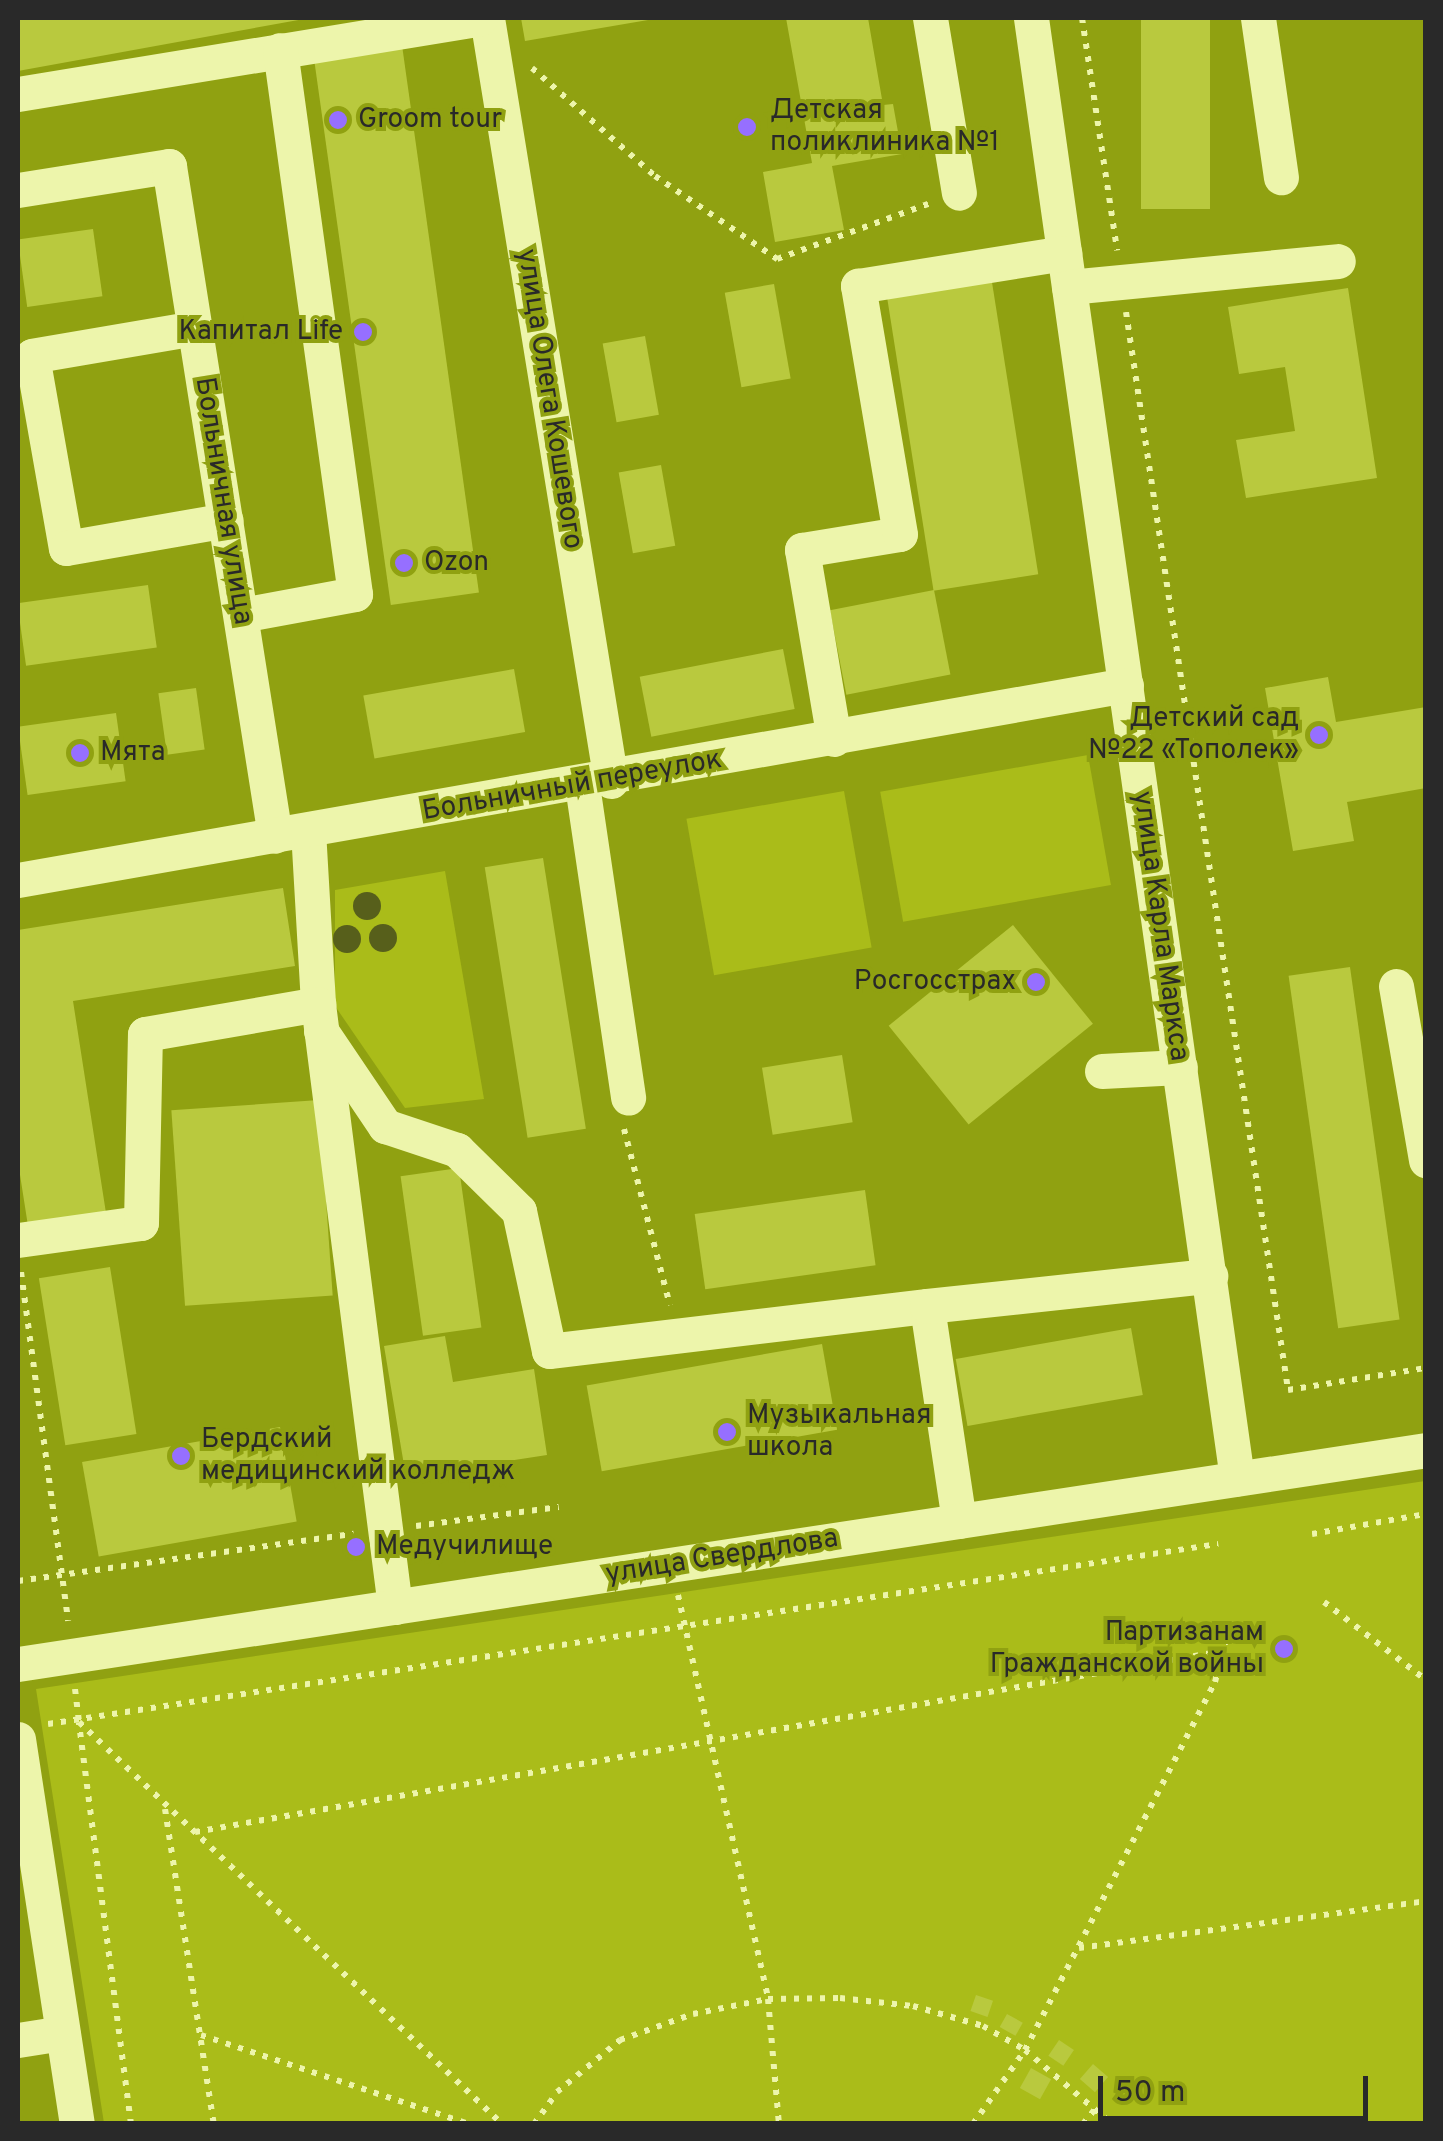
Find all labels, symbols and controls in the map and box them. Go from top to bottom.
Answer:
place label: Детская поликлиника №1 [770,94,1000,160]
place label: Groom tour [358,103,502,137]
marker: Groom tour [327,109,349,131]
marker: Детская поликлиника №1 [734,114,760,140]
street label: улица Олега Кошевого [509,247,589,551]
place label: Капитал Life [179,315,343,349]
marker: Капитал Life [352,321,374,343]
street label: Больничная улица [187,375,259,627]
place label: Ozon [424,546,489,580]
marker: Ozon [393,552,415,574]
place label: Детский сад №22 «Тополек» [1088,702,1299,768]
marker: Детский сад №22 «Тополек» [1308,724,1330,746]
place label: Мята [100,736,165,770]
marker: Мята [69,742,91,764]
street label: Больничный переулок [420,743,724,829]
street label: улица Карла Маркса [1124,789,1196,1063]
place label: Росгосстрах [854,965,1016,999]
marker: Росгосстрах [1025,971,1047,993]
place label: Музыкальная школа [747,1399,932,1465]
marker: Музыкальная школа [716,1421,738,1443]
place label: Бердский медицинский колледж [201,1423,515,1489]
marker: Бердский медицинский колледж [170,1445,192,1467]
street label: улица Свердлова [603,1522,841,1592]
place label: Медучилище [376,1530,553,1564]
marker: Медучилище [345,1536,367,1558]
place label: Партизанам Гражданской войны [990,1616,1264,1682]
marker: Партизанам Гражданской войны [1273,1638,1295,1660]
scale bar [1103,2056,1373,2118]
text: 50 m [1115,2075,1185,2112]

